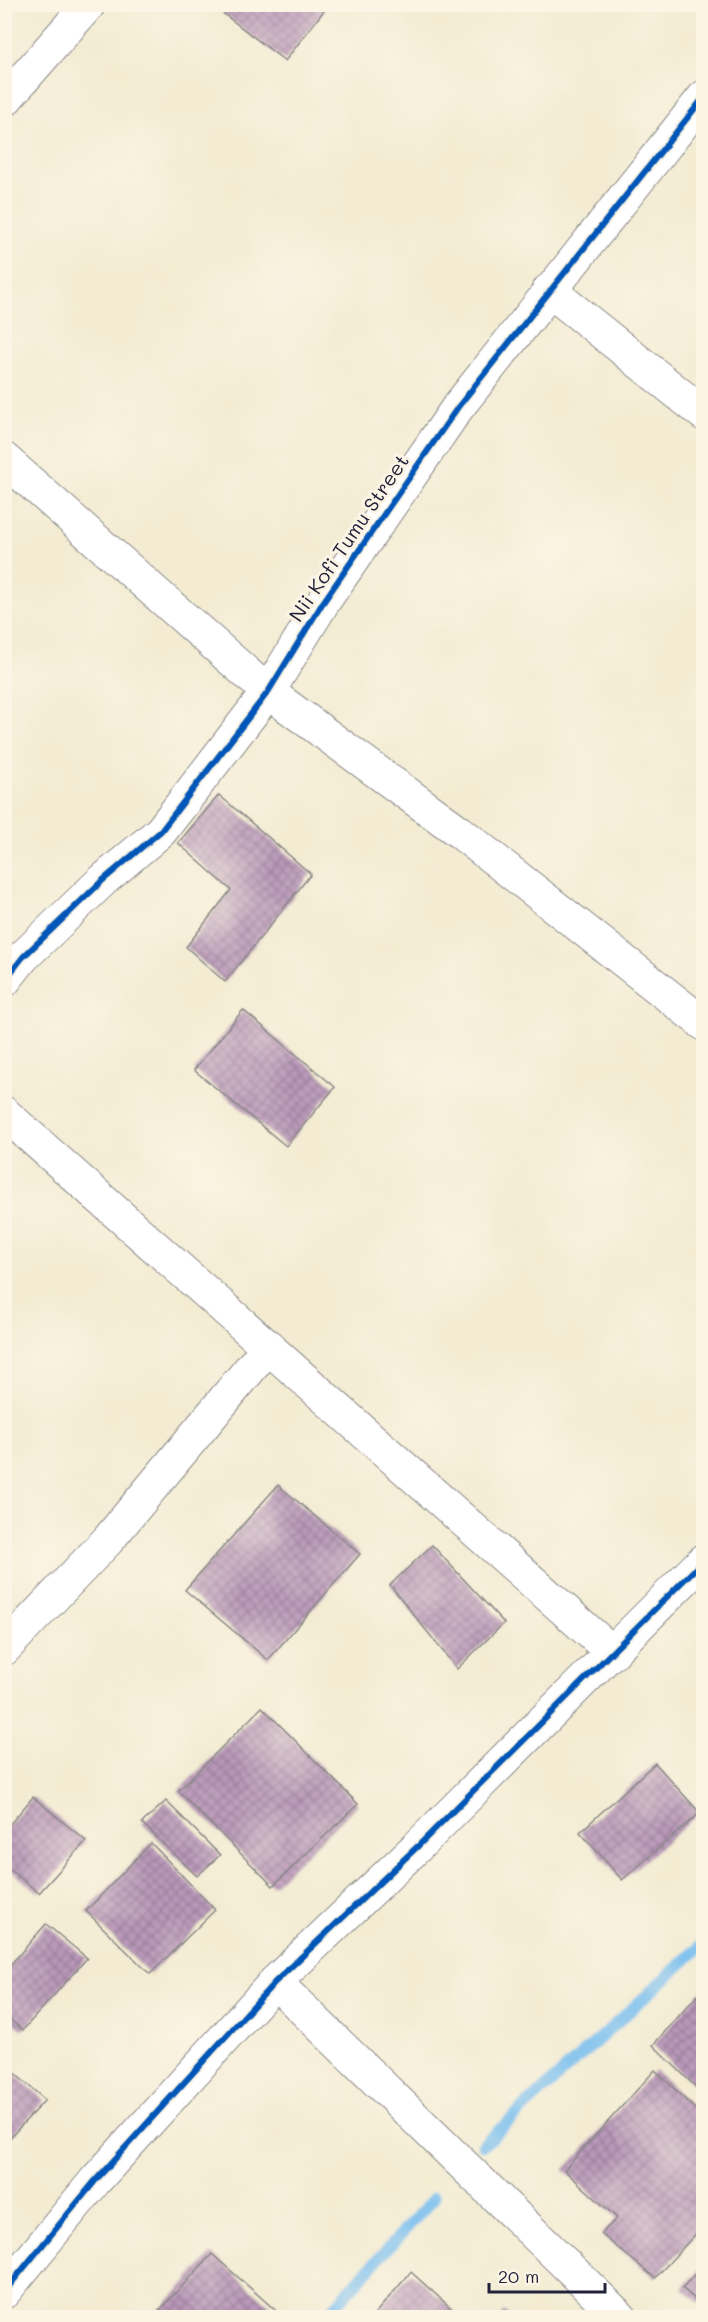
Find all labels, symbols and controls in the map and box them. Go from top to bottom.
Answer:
street label: Nii Kofi Tumu Street [282,449,414,626]
scale bar [489,2256,604,2294]
text: 20 m [498,2264,539,2288]

